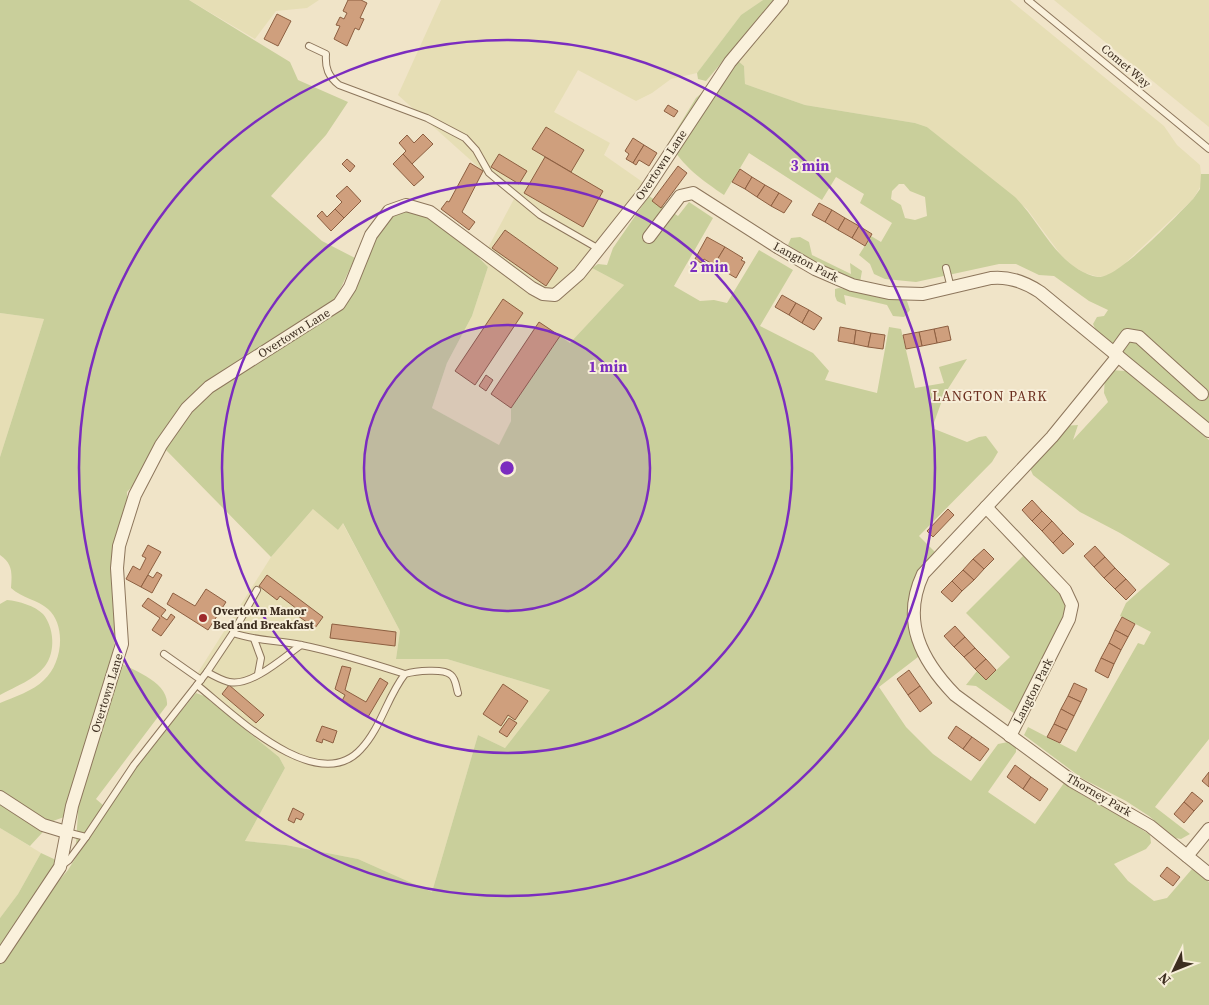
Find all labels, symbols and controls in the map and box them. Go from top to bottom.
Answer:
street label: Comet Way [1098,41,1155,92]
street label: Overtown Lane [631,127,691,203]
text: 3 min [791,155,829,176]
street label: Langton Park [771,238,842,286]
text: 2 min [690,256,728,277]
street label: Overtown Lane [255,304,333,362]
text: 1 min [589,356,627,377]
district label: LANGTON PARK [932,386,1048,406]
centre of rings [498,459,516,477]
place label: Overtown Manor Bed and Breakfast [213,603,314,633]
marker: Overtown Manor Bed and Breakfast [197,612,209,624]
street label: Overtown Lane [87,651,127,735]
street label: Langton Park [1010,655,1057,727]
street label: Thorney Park [1063,770,1135,820]
north arrow [1149,945,1199,995]
text: N [1154,968,1175,989]

